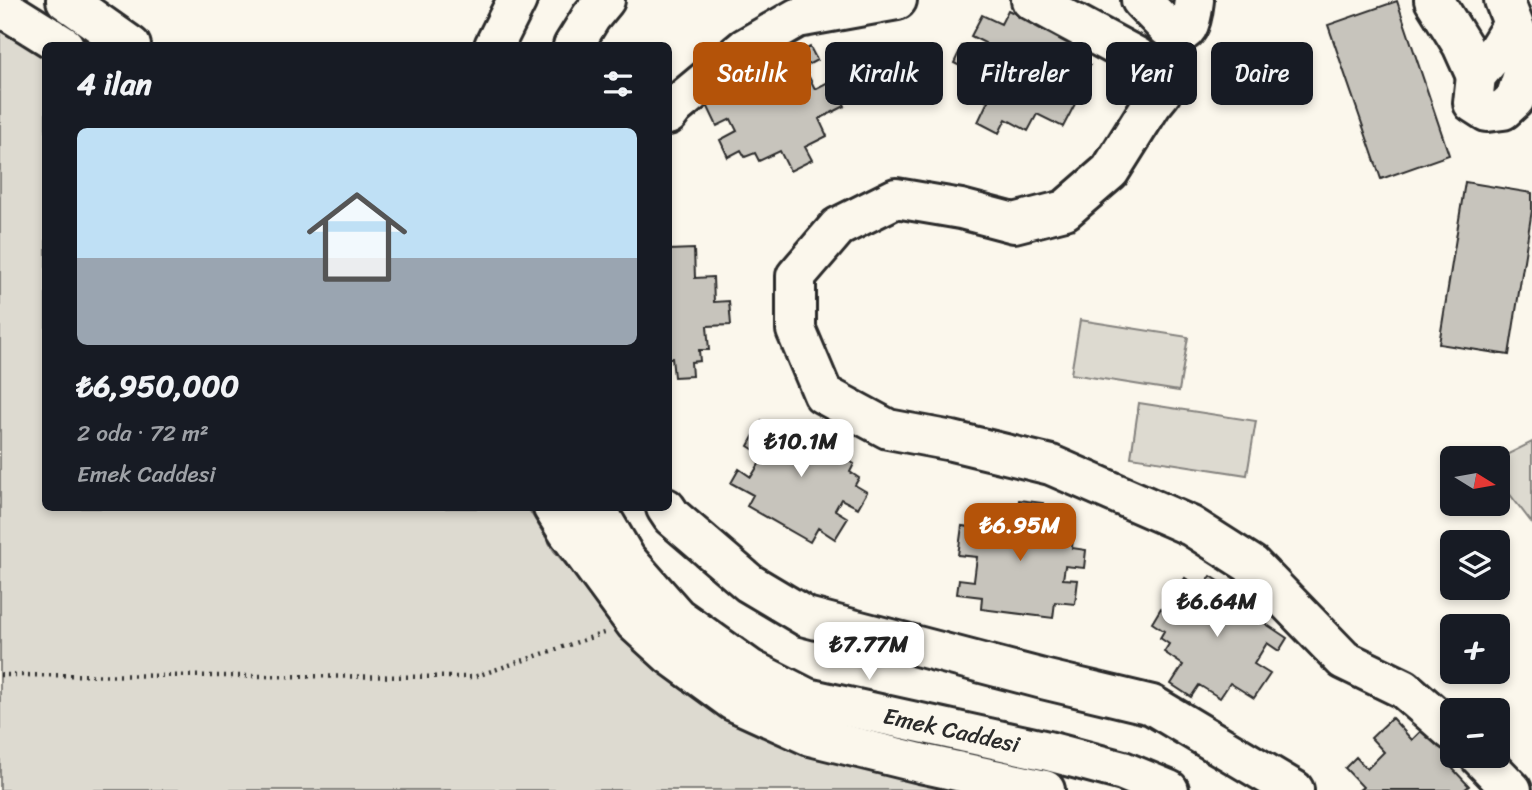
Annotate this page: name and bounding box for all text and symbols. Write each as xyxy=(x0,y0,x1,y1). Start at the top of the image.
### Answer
chip: Satılık xyxy=(693,42,811,105)
chip: Kiralık xyxy=(825,42,943,105)
chip: Filtreler xyxy=(957,42,1092,105)
chip: Yeni xyxy=(1106,42,1197,105)
chip: Daire xyxy=(1211,42,1313,105)
text: 4 ilan xyxy=(77,57,152,111)
icon: filters xyxy=(599,65,637,103)
icon: home xyxy=(294,174,420,300)
text: ₺6,950,000 xyxy=(77,359,239,413)
text: 2 oda · 72 m² xyxy=(77,413,209,454)
pin: ₺10.1M xyxy=(744,420,858,479)
text: ₺10.1M xyxy=(765,421,837,462)
north arrow xyxy=(1440,446,1510,516)
map controls xyxy=(1440,446,1510,768)
text: Emek Caddesi xyxy=(77,454,216,495)
pin: ₺6.95M xyxy=(963,504,1077,563)
text: ₺6.95M xyxy=(980,505,1060,546)
button: layers xyxy=(1440,530,1510,600)
pin: ₺6.64M xyxy=(1160,580,1274,639)
text: ₺6.64M xyxy=(1178,581,1256,622)
button: + xyxy=(1440,614,1510,684)
pin: ₺7.77M xyxy=(812,622,926,682)
text: ₺7.77M xyxy=(830,624,908,665)
street label: Emek Caddesi xyxy=(879,695,1024,765)
button: − xyxy=(1440,698,1510,768)

